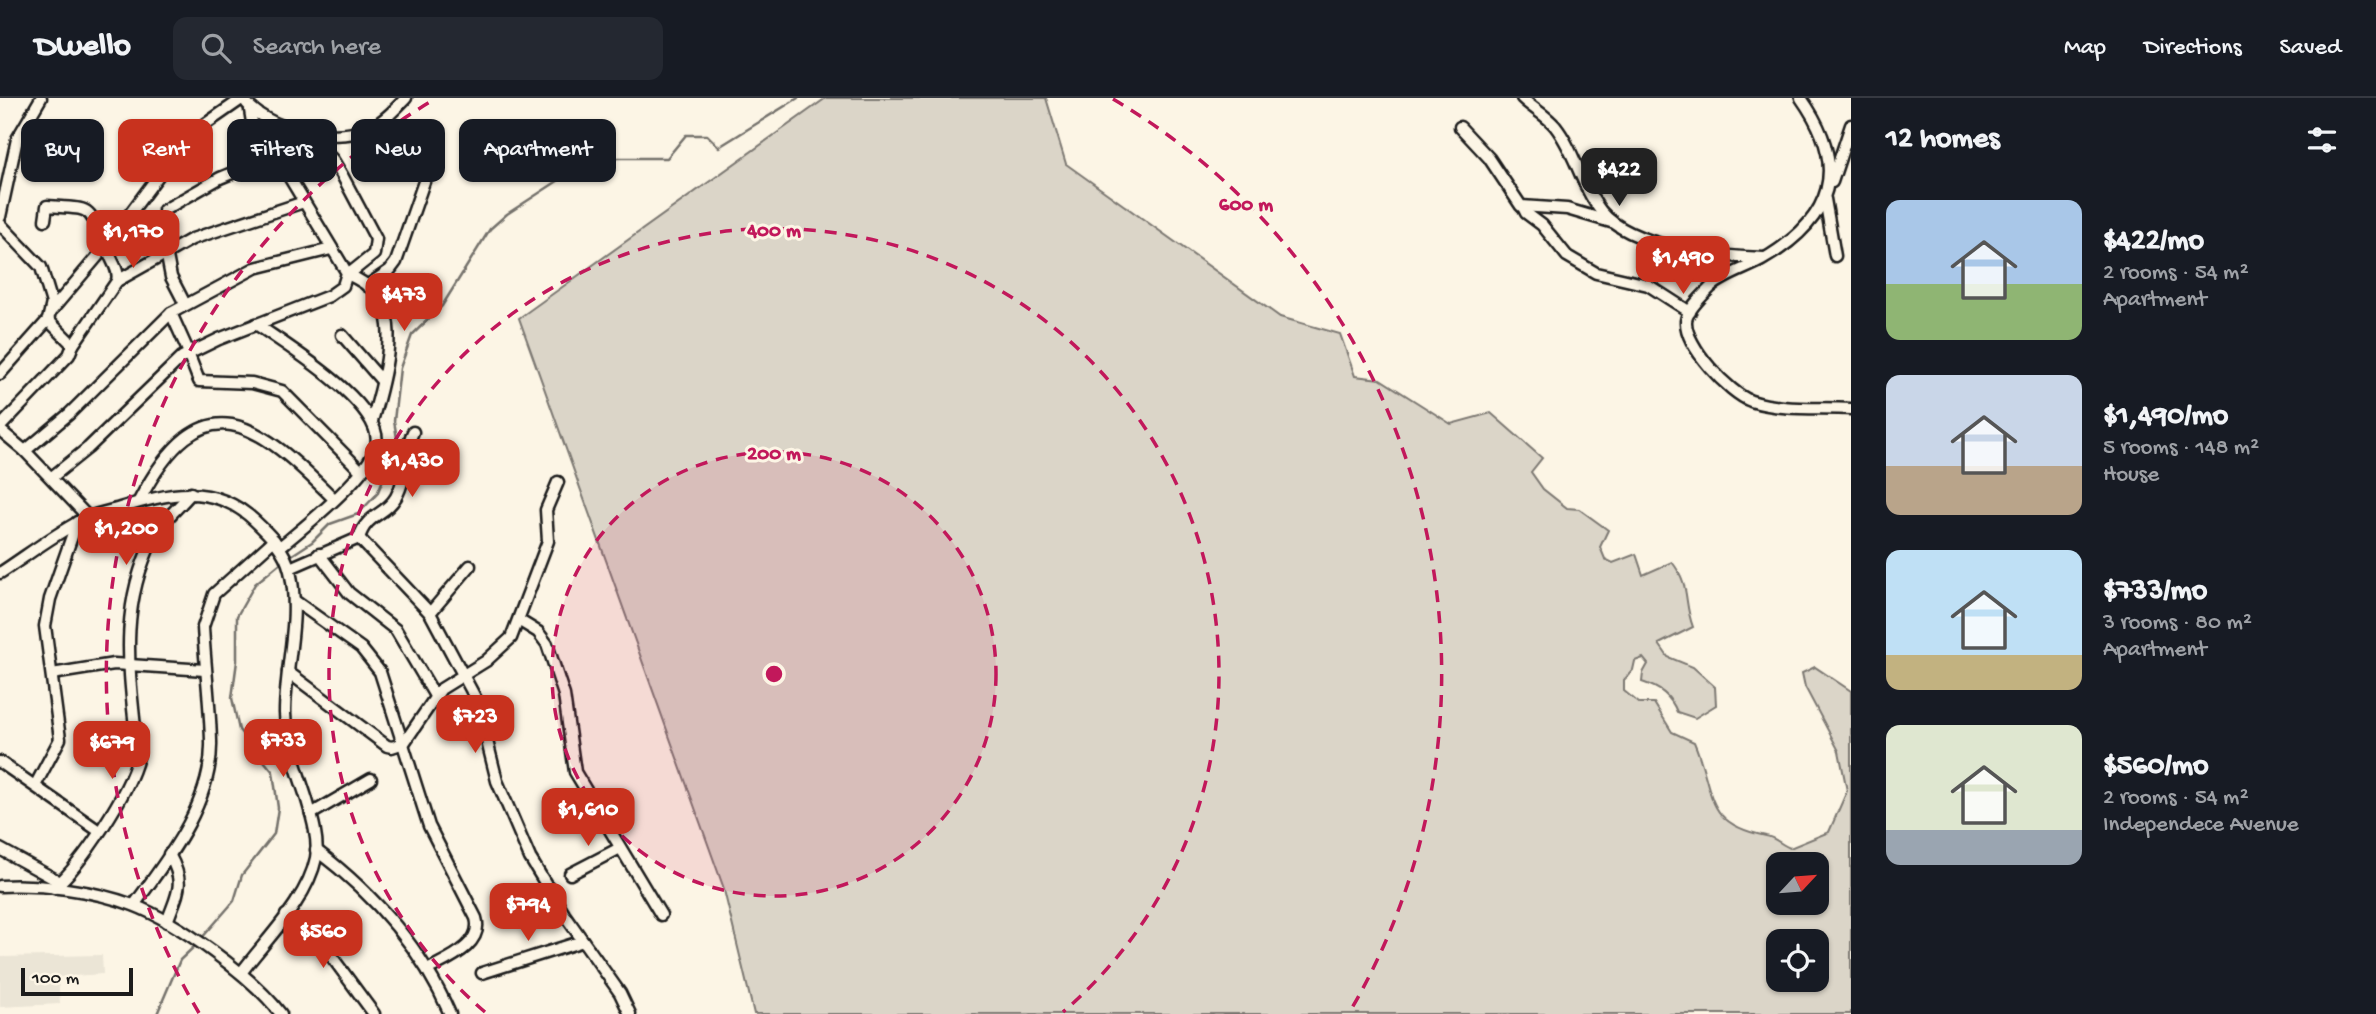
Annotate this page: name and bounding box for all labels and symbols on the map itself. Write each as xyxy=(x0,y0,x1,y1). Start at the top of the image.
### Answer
pin: $422 xyxy=(1578,148,1660,208)
text: 600 m xyxy=(1219,194,1273,219)
pin: $1,170 xyxy=(76,211,190,270)
text: 400 m xyxy=(746,220,801,245)
pin: $1,490 xyxy=(1626,236,1740,296)
pin: $473 xyxy=(363,274,445,333)
pin: $1,430 xyxy=(355,440,469,499)
text: 200 m xyxy=(747,443,801,468)
pin: $1,200 xyxy=(69,508,183,567)
centre of rings xyxy=(762,662,786,686)
pin: $723 xyxy=(434,696,516,755)
pin: $733 xyxy=(242,720,324,779)
pin: $679 xyxy=(71,722,153,781)
pin: $1,610 xyxy=(531,788,645,848)
north arrow xyxy=(1766,852,1829,915)
pin: $794 xyxy=(487,884,569,943)
pin: $560 xyxy=(282,910,364,970)
scale bar xyxy=(21,965,133,997)

